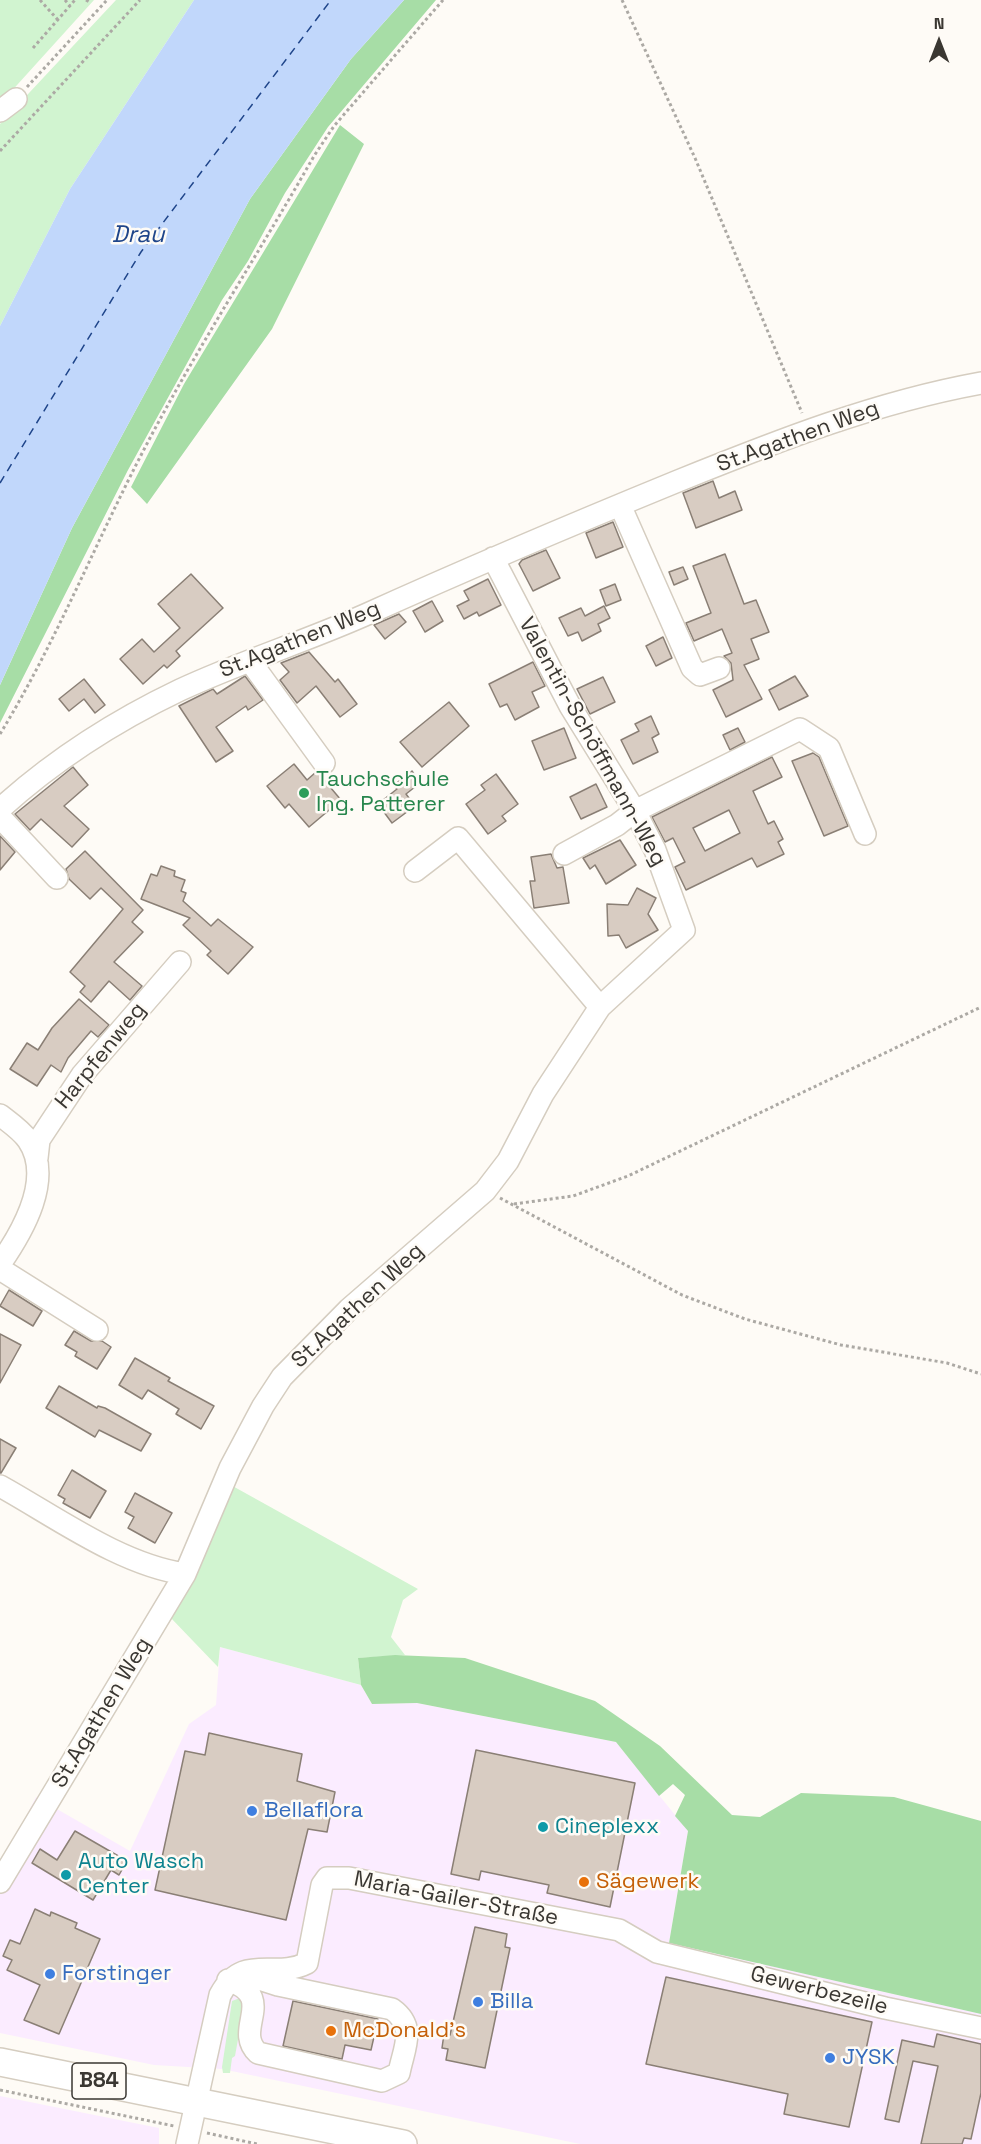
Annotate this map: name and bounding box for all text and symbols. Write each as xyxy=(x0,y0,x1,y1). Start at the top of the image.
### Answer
north arrow xyxy=(909,12,969,72)
text: N xyxy=(934,13,944,34)
water label: Drau xyxy=(112,221,164,249)
street label: St.Agathen Weg xyxy=(713,395,883,479)
street label: St.Agathen Weg xyxy=(216,596,384,684)
street label: Valentin-Schöffmann-Weg xyxy=(512,613,672,871)
place label: Tauchschule Ing. Patterer xyxy=(316,767,449,818)
marker: Tauchschule Ing. Patterer xyxy=(297,786,311,800)
street label: Harpfenweg xyxy=(50,997,152,1115)
street label: St.Agathen Weg xyxy=(286,1238,430,1374)
street label: St.Agathen Weg xyxy=(47,1633,157,1793)
place label: Bellaflora xyxy=(264,1798,363,1824)
marker: Bellaflora xyxy=(245,1804,259,1818)
place label: Cineplexx xyxy=(555,1814,659,1840)
marker: Cineplexx xyxy=(536,1820,550,1834)
place label: Auto Wasch Center xyxy=(78,1849,204,1900)
street label: Maria-Gailer-Straße xyxy=(352,1866,560,1932)
marker: Auto Wasch Center xyxy=(59,1868,73,1882)
place label: Sägewerk xyxy=(596,1869,699,1895)
marker: Sägewerk xyxy=(577,1875,591,1889)
place label: Forstinger xyxy=(62,1961,171,1987)
street label: Gewerbezeile xyxy=(748,1961,890,2021)
marker: Forstinger xyxy=(43,1967,57,1981)
place label: Billa xyxy=(490,1989,533,2015)
marker: Billa xyxy=(471,1995,485,2009)
place label: McDonald's xyxy=(343,2018,466,2044)
marker: McDonald's xyxy=(324,2024,338,2038)
place label: JYSK xyxy=(842,2045,895,2071)
marker: JYSK xyxy=(823,2051,837,2065)
road number: B84 xyxy=(72,2063,126,2099)

